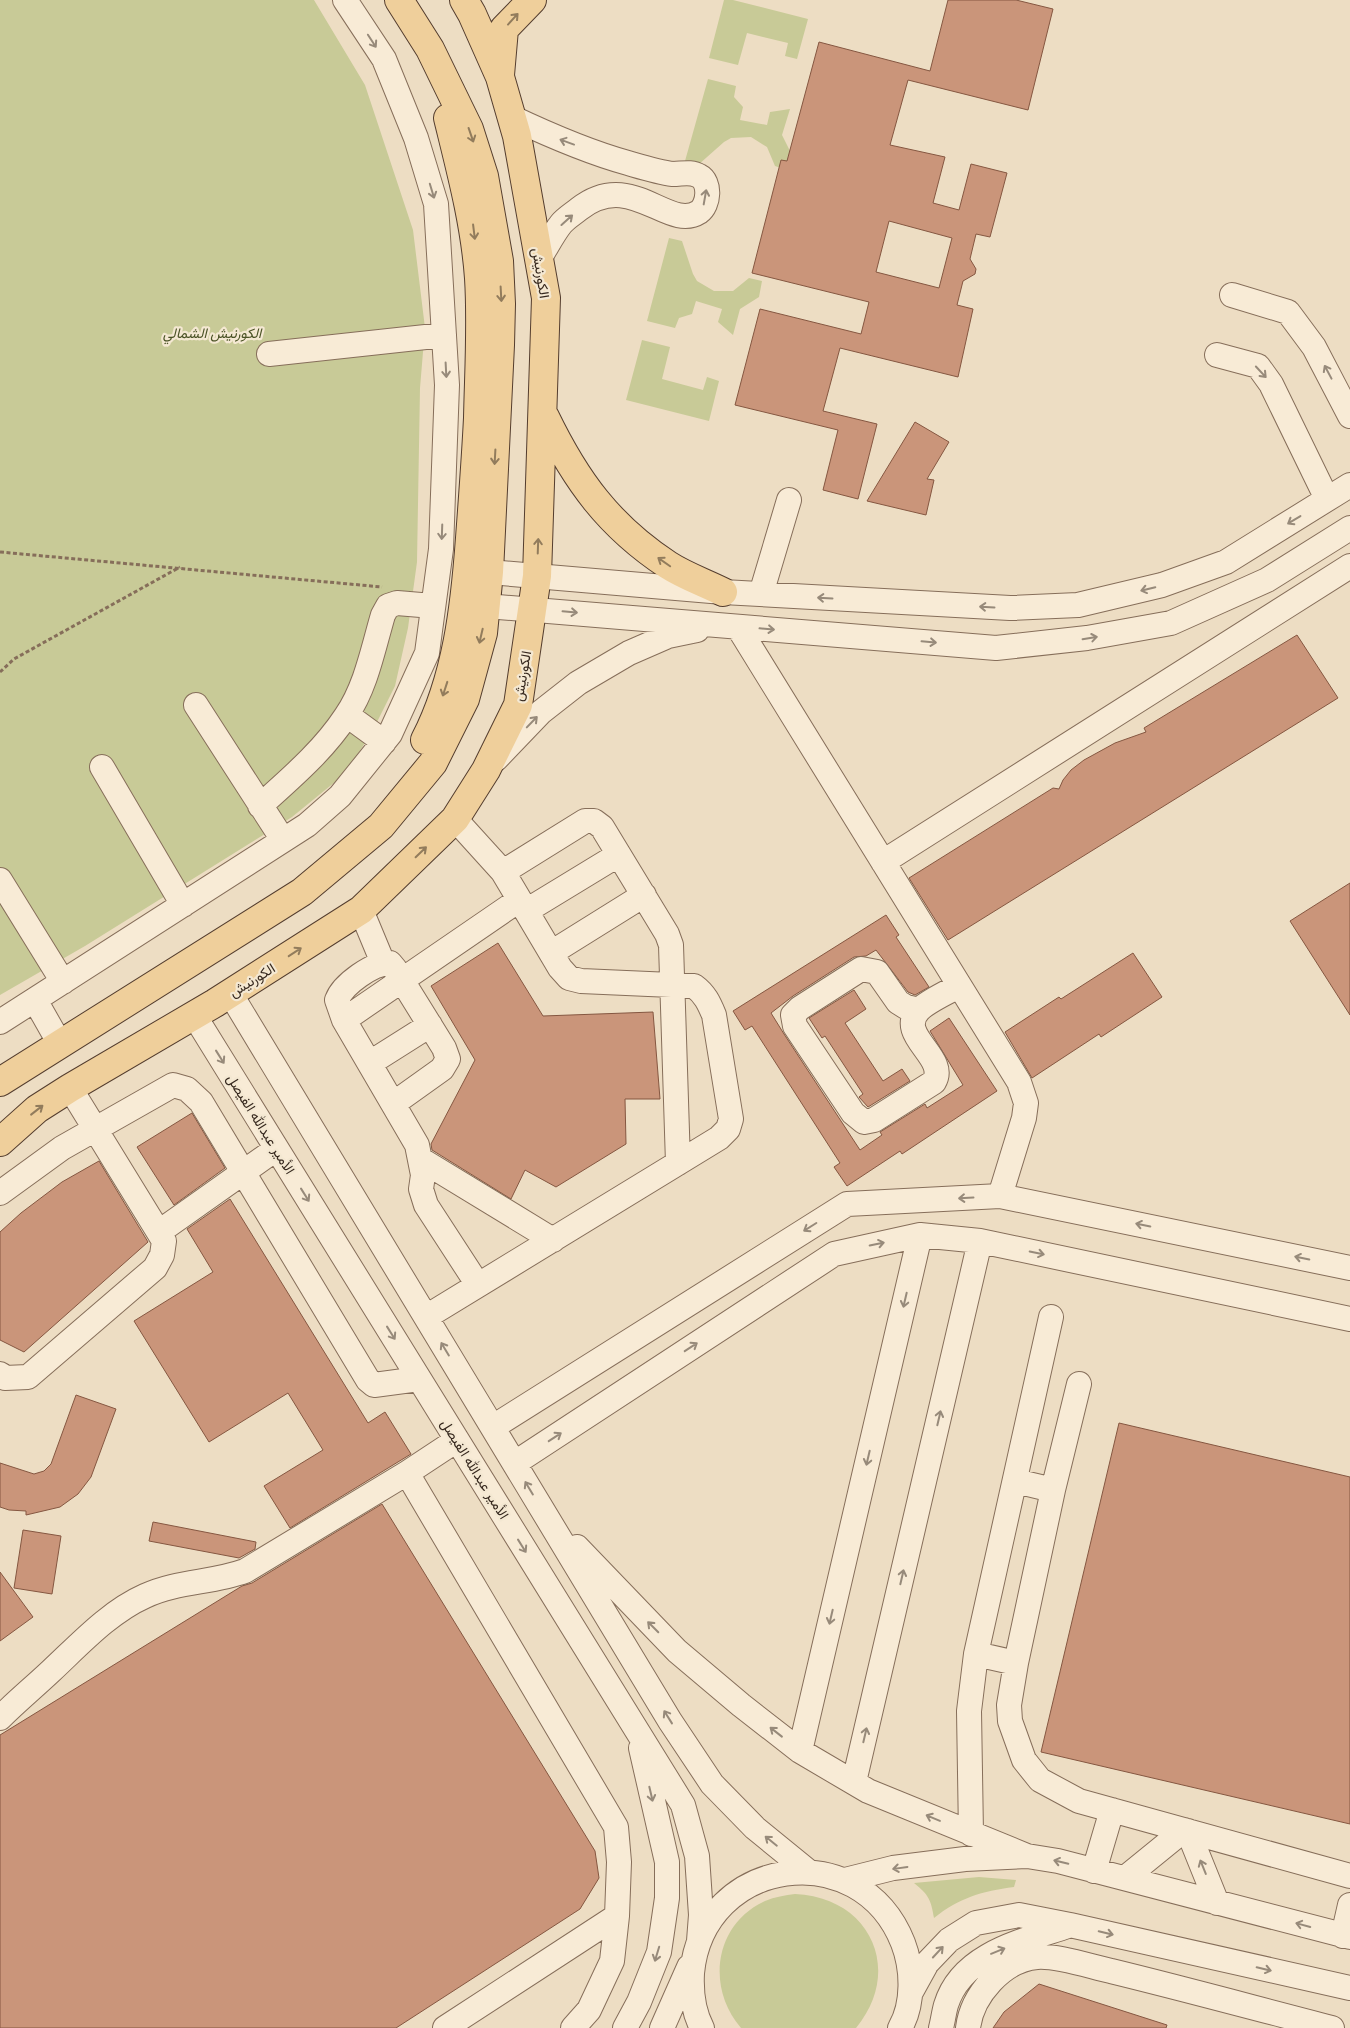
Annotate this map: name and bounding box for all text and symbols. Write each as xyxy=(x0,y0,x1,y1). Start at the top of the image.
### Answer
one-way arrow xyxy=(508,12,519,25)
one-way arrow xyxy=(367,33,377,47)
one-way arrow xyxy=(467,127,476,143)
one-way arrow xyxy=(560,137,575,146)
one-way arrow xyxy=(428,182,438,198)
one-way arrow xyxy=(701,190,711,206)
one-way arrow xyxy=(560,214,573,226)
one-way arrow xyxy=(469,224,479,240)
street label: الكورنيش xyxy=(528,246,555,300)
one-way arrow xyxy=(496,286,505,302)
park label: الكورنيش الشمالي xyxy=(163,323,263,345)
one-way arrow xyxy=(441,362,450,378)
one-way arrow xyxy=(1323,365,1333,380)
one-way arrow xyxy=(1255,366,1267,378)
one-way arrow xyxy=(490,448,500,465)
one-way arrow xyxy=(1288,516,1302,526)
one-way arrow xyxy=(437,524,446,540)
one-way arrow xyxy=(534,539,543,555)
one-way arrow xyxy=(657,557,671,567)
one-way arrow xyxy=(1140,585,1156,594)
one-way arrow xyxy=(817,593,833,602)
one-way arrow xyxy=(980,602,996,611)
one-way arrow xyxy=(562,608,578,617)
one-way arrow xyxy=(758,624,774,634)
one-way arrow xyxy=(476,628,486,644)
one-way arrow xyxy=(1082,632,1098,642)
one-way arrow xyxy=(920,638,936,647)
street label: الكورنيش xyxy=(508,649,535,703)
one-way arrow xyxy=(440,681,449,697)
one-way arrow xyxy=(526,716,538,728)
one-way arrow xyxy=(415,846,428,858)
one-way arrow xyxy=(287,947,301,957)
street label: الكورنيش xyxy=(225,958,278,1001)
one-way arrow xyxy=(215,1049,225,1063)
street label: الأمير عبدالله الفيصل xyxy=(223,1070,300,1177)
one-way arrow xyxy=(30,1105,43,1116)
one-way arrow xyxy=(301,1188,311,1202)
one-way arrow xyxy=(958,1193,974,1203)
one-way arrow xyxy=(1135,1220,1151,1230)
one-way arrow xyxy=(804,1223,818,1233)
one-way arrow xyxy=(869,1239,885,1249)
one-way arrow xyxy=(1029,1248,1045,1258)
one-way arrow xyxy=(1295,1253,1311,1262)
one-way arrow xyxy=(900,1292,909,1308)
one-way arrow xyxy=(386,1326,396,1340)
one-way arrow xyxy=(440,1342,450,1356)
one-way arrow xyxy=(684,1342,698,1353)
one-way arrow xyxy=(935,1411,944,1427)
street label: الأمير عبدالله الفيصل xyxy=(437,1415,514,1522)
one-way arrow xyxy=(548,1431,562,1441)
one-way arrow xyxy=(863,1450,872,1466)
one-way arrow xyxy=(524,1481,534,1495)
one-way arrow xyxy=(518,1538,528,1552)
one-way arrow xyxy=(898,1569,907,1585)
one-way arrow xyxy=(826,1608,835,1624)
one-way arrow xyxy=(647,1620,659,1633)
one-way arrow xyxy=(663,1710,673,1724)
one-way arrow xyxy=(769,1727,783,1737)
one-way arrow xyxy=(861,1727,870,1743)
one-way arrow xyxy=(647,1786,656,1802)
one-way arrow xyxy=(926,1813,942,1822)
one-way arrow xyxy=(765,1836,778,1847)
one-way arrow xyxy=(1053,1857,1069,1866)
one-way arrow xyxy=(1197,1860,1207,1875)
one-way arrow xyxy=(892,1863,908,1873)
one-way arrow xyxy=(1295,1920,1311,1929)
one-way arrow xyxy=(1097,1929,1113,1938)
one-way arrow xyxy=(652,1946,662,1962)
one-way arrow xyxy=(932,1946,944,1958)
one-way arrow xyxy=(990,1946,1005,1955)
one-way arrow xyxy=(1256,1965,1272,1974)

